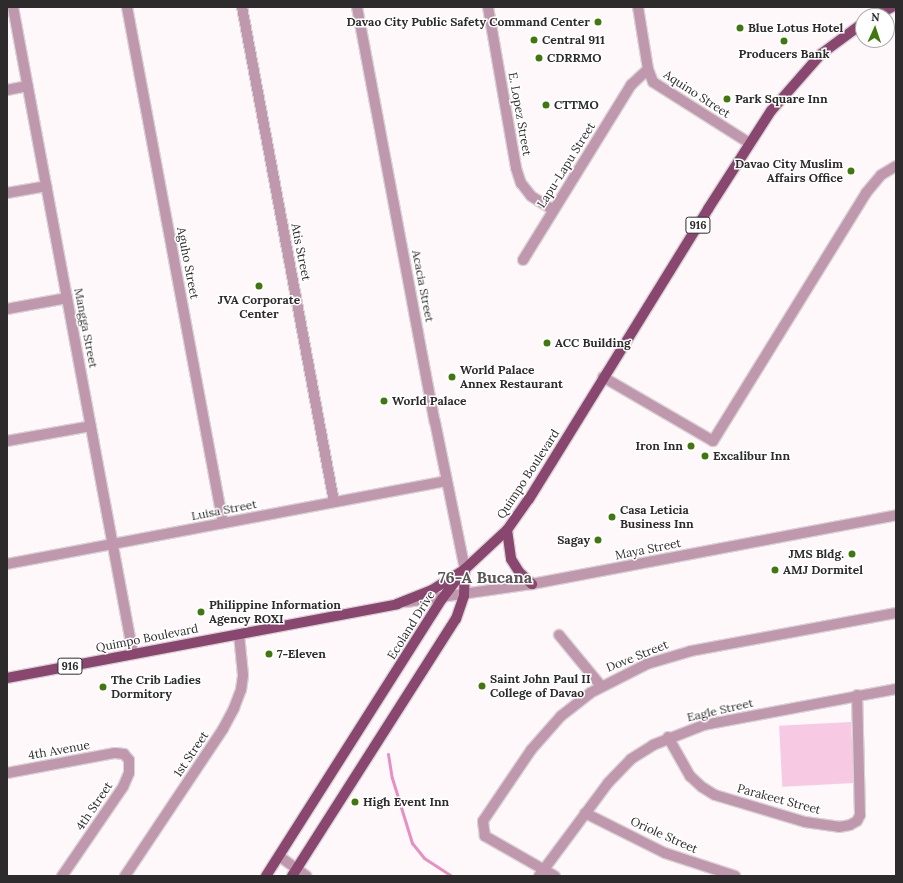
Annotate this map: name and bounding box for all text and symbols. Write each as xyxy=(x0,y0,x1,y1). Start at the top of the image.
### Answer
north arrow xyxy=(855,8,895,48)
text: N xyxy=(871,10,880,24)
place label: Davao City Public Safety Command Center xyxy=(347,15,590,29)
marker: Davao City Public Safety Command Center xyxy=(593,17,603,27)
place label: Blue Lotus Hotel xyxy=(748,21,843,35)
marker: Blue Lotus Hotel xyxy=(735,23,745,33)
place label: Central 911 xyxy=(542,33,605,47)
marker: Central 911 xyxy=(529,35,539,45)
marker: Producers Bank xyxy=(779,36,789,46)
place label: Producers Bank xyxy=(738,47,830,61)
place label: CDRRMO xyxy=(547,51,601,65)
marker: CDRRMO xyxy=(534,53,544,63)
street label: Aquino Street xyxy=(661,67,733,121)
street label: E. Lopez Street xyxy=(506,71,534,157)
place label: Park Square Inn xyxy=(735,92,828,106)
marker: Park Square Inn xyxy=(722,94,732,104)
place label: CTTMO xyxy=(554,98,599,112)
marker: CTTMO xyxy=(541,100,551,110)
street label: Lapu-Lapu Street xyxy=(534,120,598,210)
place label: Davao City Muslim Affairs Office xyxy=(735,157,843,185)
marker: Davao City Muslim Affairs Office xyxy=(846,166,856,176)
road number: 916 xyxy=(685,216,711,234)
street label: Atis Street xyxy=(288,222,314,282)
street label: Aguho Street xyxy=(174,226,202,300)
street label: Acacia Street xyxy=(409,249,437,323)
marker: JVA Corporate Center xyxy=(254,281,264,291)
street label: Mangga Street xyxy=(71,287,101,369)
place label: JVA Corporate Center xyxy=(218,293,300,321)
place label: ACC Building xyxy=(555,336,631,350)
marker: ACC Building xyxy=(542,338,552,348)
place label: World Palace Annex Restaurant xyxy=(460,363,563,391)
marker: World Palace Annex Restaurant xyxy=(447,372,457,382)
place label: World Palace xyxy=(392,394,466,408)
marker: World Palace xyxy=(379,396,389,406)
street label: Quimpo Boulevard xyxy=(494,426,562,522)
place label: Iron Inn xyxy=(635,439,683,453)
marker: Iron Inn xyxy=(686,441,696,451)
place label: Excalibur Inn xyxy=(713,449,790,463)
marker: Excalibur Inn xyxy=(700,451,710,461)
street label: Luisa Street xyxy=(190,497,258,523)
place label: Casa Leticia Business Inn xyxy=(620,503,694,531)
marker: Casa Leticia Business Inn xyxy=(607,512,617,522)
place label: Sagay xyxy=(557,533,590,547)
marker: Sagay xyxy=(593,535,603,545)
street label: Maya Street xyxy=(614,536,682,562)
place label: JMS Bldg. xyxy=(788,547,844,561)
marker: JMS Bldg. xyxy=(847,549,857,559)
place label: AMJ Dormitel xyxy=(783,563,863,577)
marker: AMJ Dormitel xyxy=(770,565,780,575)
district label: 76-A Bucana xyxy=(438,567,532,587)
street label: Ecoland Drive xyxy=(384,588,438,662)
place label: Philippine Information Agency ROXI xyxy=(209,598,341,626)
marker: Philippine Information Agency ROXI xyxy=(196,607,206,617)
street label: Quimpo Boulevard xyxy=(95,621,199,655)
street label: Dove Street xyxy=(604,637,670,675)
place label: 7-Eleven xyxy=(277,647,326,661)
marker: 7-Eleven xyxy=(264,649,274,659)
road number: 916 xyxy=(57,657,83,675)
place label: Saint John Paul II College of Davao xyxy=(490,672,591,700)
place label: The Crib Ladies Dormitory xyxy=(111,673,201,701)
marker: Saint John Paul II College of Davao xyxy=(477,681,487,691)
marker: The Crib Ladies Dormitory xyxy=(98,682,108,692)
street label: Eagle Street xyxy=(685,695,755,725)
street label: 1st Street xyxy=(171,729,211,779)
street label: 4th Avenue xyxy=(27,738,91,762)
street label: 4th Street xyxy=(73,779,115,833)
street label: Parakeet Street xyxy=(736,781,822,817)
place label: High Event Inn xyxy=(363,795,449,809)
marker: High Event Inn xyxy=(350,797,360,807)
street label: Oriole Street xyxy=(628,814,700,856)

